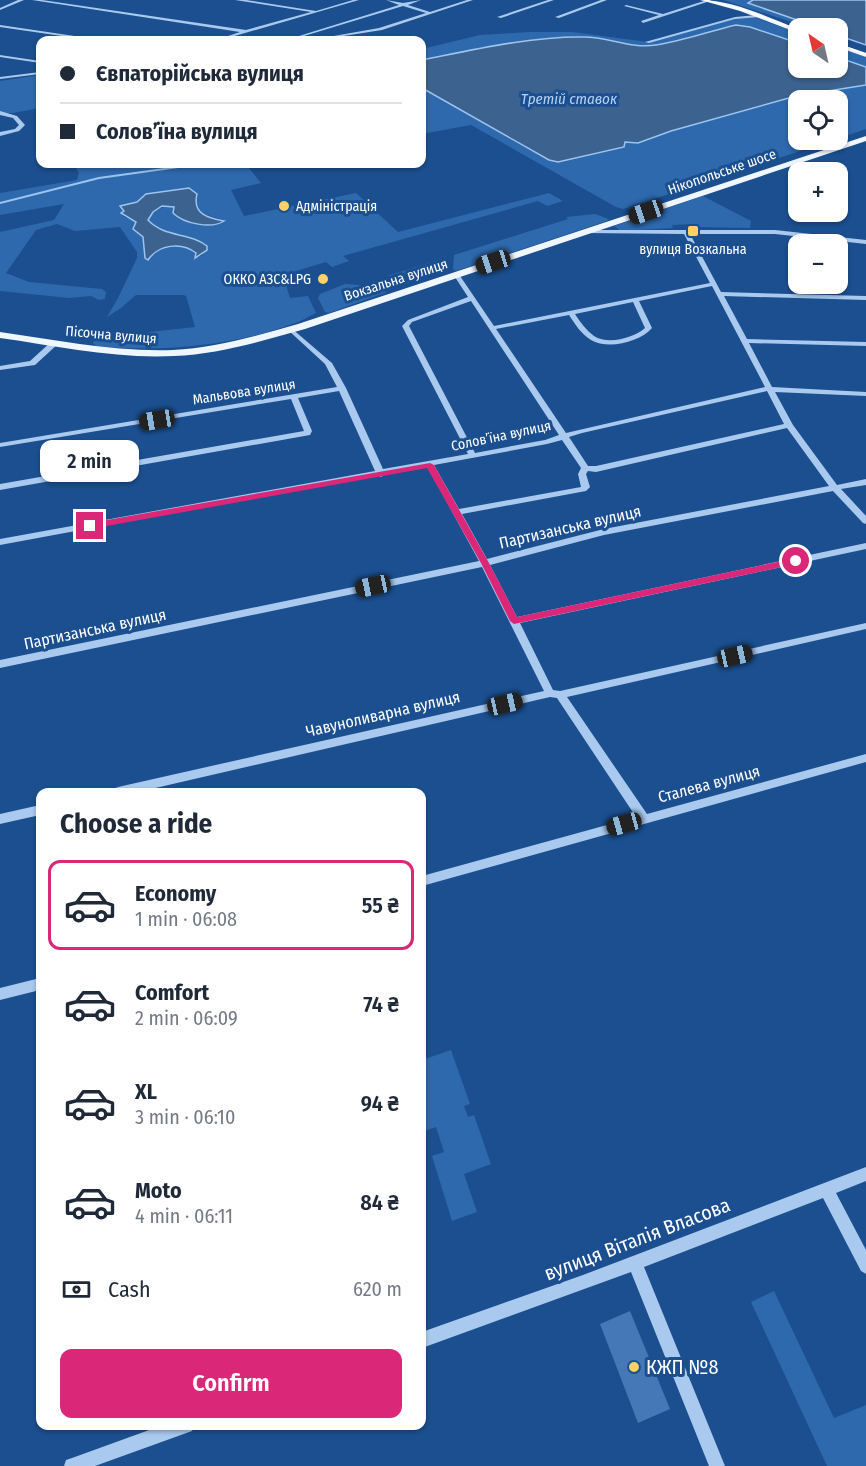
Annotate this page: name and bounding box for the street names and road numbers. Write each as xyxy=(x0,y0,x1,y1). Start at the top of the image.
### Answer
street label: Нікопольське шосе xyxy=(666,145,778,198)
street label: Вокзальна вулиця xyxy=(342,255,450,305)
street label: Пісочна вулиця xyxy=(65,323,157,347)
street label: Мальвова вулиця xyxy=(191,375,297,409)
street label: Соловʼїна вулиця xyxy=(449,417,553,455)
street label: Партизанська вулиця xyxy=(497,501,643,553)
street label: Партизанська вулиця xyxy=(22,605,168,653)
street label: Чавуноливарна вулиця xyxy=(304,687,462,741)
street label: Сталева вулиця xyxy=(656,761,762,807)
street label: вулиця Віталія Власова xyxy=(541,1192,733,1286)

